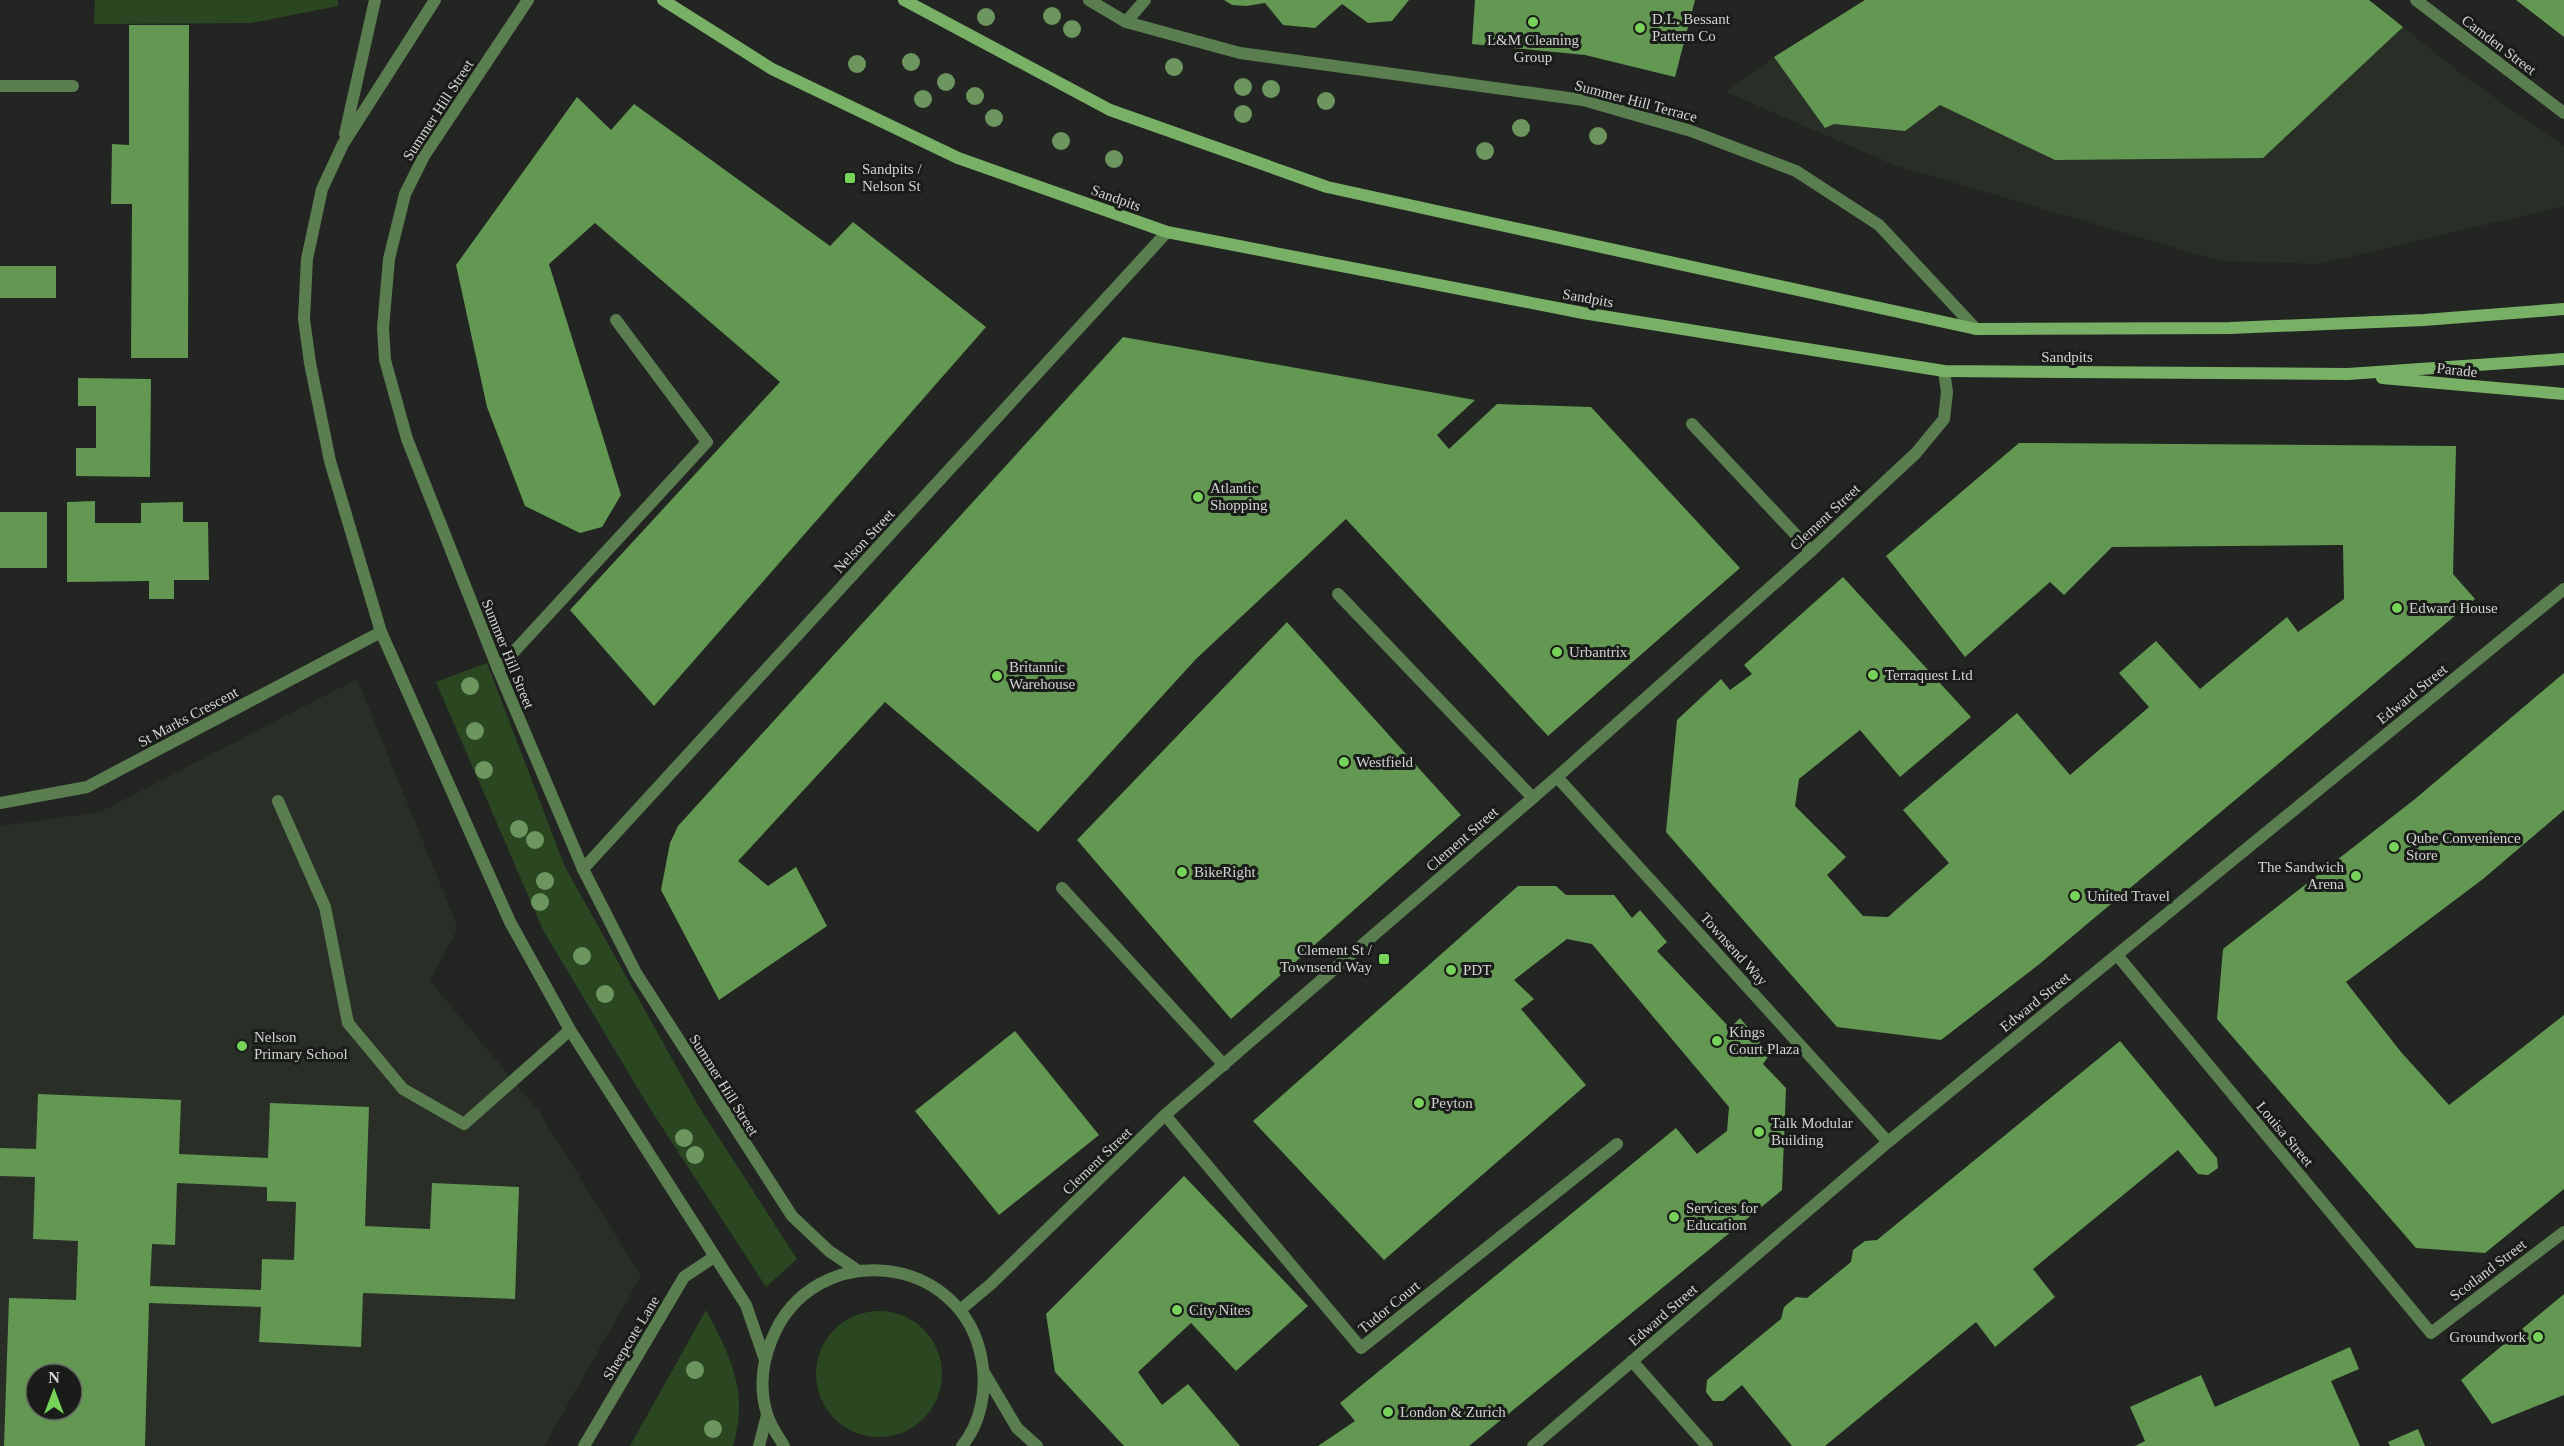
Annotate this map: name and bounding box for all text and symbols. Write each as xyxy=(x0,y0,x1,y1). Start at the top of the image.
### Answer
place label: D.L. Bessant Pattern Co xyxy=(1652,11,1731,44)
street label: Camden Street xyxy=(2459,12,2540,79)
marker: L&M Cleaning Group xyxy=(1526,15,1540,29)
marker: D.L. Bessant Pattern Co xyxy=(1633,21,1647,35)
place label: L&M Cleaning Group xyxy=(1487,32,1580,65)
street label: Summer Hill Street xyxy=(400,56,477,163)
street label: Summer Hill Terrace xyxy=(1573,77,1699,125)
place label: Sandpits / Nelson St xyxy=(862,161,922,194)
marker: Sandpits / Nelson St xyxy=(843,171,857,185)
street label: Sandpits xyxy=(1089,182,1143,214)
street label: Sandpits xyxy=(1561,286,1615,310)
street label: Sandpits xyxy=(2041,349,2093,365)
street label: Parade xyxy=(2436,360,2478,380)
place label: Atlantic Shopping xyxy=(1210,480,1268,513)
street label: Clement Street xyxy=(1787,480,1864,553)
marker: Atlantic Shopping xyxy=(1191,490,1205,504)
street label: Nelson Street xyxy=(830,505,898,576)
street label: Summer Hill Street xyxy=(479,597,538,712)
place label: Edward House xyxy=(2409,600,2498,616)
marker: Edward House xyxy=(2390,601,2404,615)
place label: Urbantrix xyxy=(1569,644,1628,660)
marker: Urbantrix xyxy=(1550,645,1564,659)
place label: Britannic Warehouse xyxy=(1009,659,1076,692)
street label: Edward Street xyxy=(2374,660,2451,727)
place label: Terraquest Ltd xyxy=(1885,667,1973,683)
marker: Terraquest Ltd xyxy=(1866,668,1880,682)
marker: Britannic Warehouse xyxy=(990,669,1004,683)
street label: St Marks Crescent xyxy=(135,684,241,750)
place label: Westfield xyxy=(1356,754,1414,770)
marker: Westfield xyxy=(1337,755,1351,769)
street label: Clement Street xyxy=(1423,803,1502,874)
place label: Qube Convenience Store xyxy=(2406,830,2521,863)
marker: Qube Convenience Store xyxy=(2387,840,2401,854)
place label: The Sandwich Arena xyxy=(2258,859,2344,892)
place label: BikeRight xyxy=(1194,864,1257,880)
marker: BikeRight xyxy=(1175,865,1189,879)
marker: The Sandwich Arena xyxy=(2349,869,2363,883)
place label: United Travel xyxy=(2087,888,2170,904)
marker: United Travel xyxy=(2068,889,2082,903)
street label: Townsend Way xyxy=(1697,909,1771,989)
place label: Clement St / Townsend Way xyxy=(1280,942,1373,975)
marker: Clement St / Townsend Way xyxy=(1377,952,1391,966)
place label: PDT xyxy=(1463,962,1491,978)
marker: PDT xyxy=(1444,963,1458,977)
street label: Edward Street xyxy=(1997,968,2074,1035)
place label: Kings Court Plaza xyxy=(1729,1024,1800,1057)
place label: Nelson Primary School xyxy=(254,1029,348,1062)
street label: Summer Hill Street xyxy=(686,1031,762,1139)
marker: Kings Court Plaza xyxy=(1710,1034,1724,1048)
marker: Nelson Primary School xyxy=(235,1039,249,1053)
place label: Peyton xyxy=(1431,1095,1473,1111)
marker: Peyton xyxy=(1412,1096,1426,1110)
street label: Louisa Street xyxy=(2253,1098,2317,1170)
place label: Talk Modular Building xyxy=(1771,1115,1853,1148)
street label: Clement Street xyxy=(1059,1124,1135,1198)
marker: Talk Modular Building xyxy=(1752,1125,1766,1139)
place label: Services for Education xyxy=(1686,1200,1758,1233)
marker: Services for Education xyxy=(1667,1210,1681,1224)
street label: Scotland Street xyxy=(2447,1236,2530,1304)
street label: Tudor Court xyxy=(1355,1277,1423,1337)
street label: Edward Street xyxy=(1626,1280,1701,1349)
street label: Sheepcote Lane xyxy=(600,1293,663,1383)
place label: City Nites xyxy=(1189,1302,1250,1318)
marker: City Nites xyxy=(1170,1303,1184,1317)
place label: Groundwork xyxy=(2449,1329,2526,1345)
marker: Groundwork xyxy=(2531,1330,2545,1344)
north arrow xyxy=(24,1362,84,1422)
text: N xyxy=(48,1369,60,1386)
place label: London & Zurich xyxy=(1400,1404,1506,1420)
marker: London & Zurich xyxy=(1381,1405,1395,1419)

